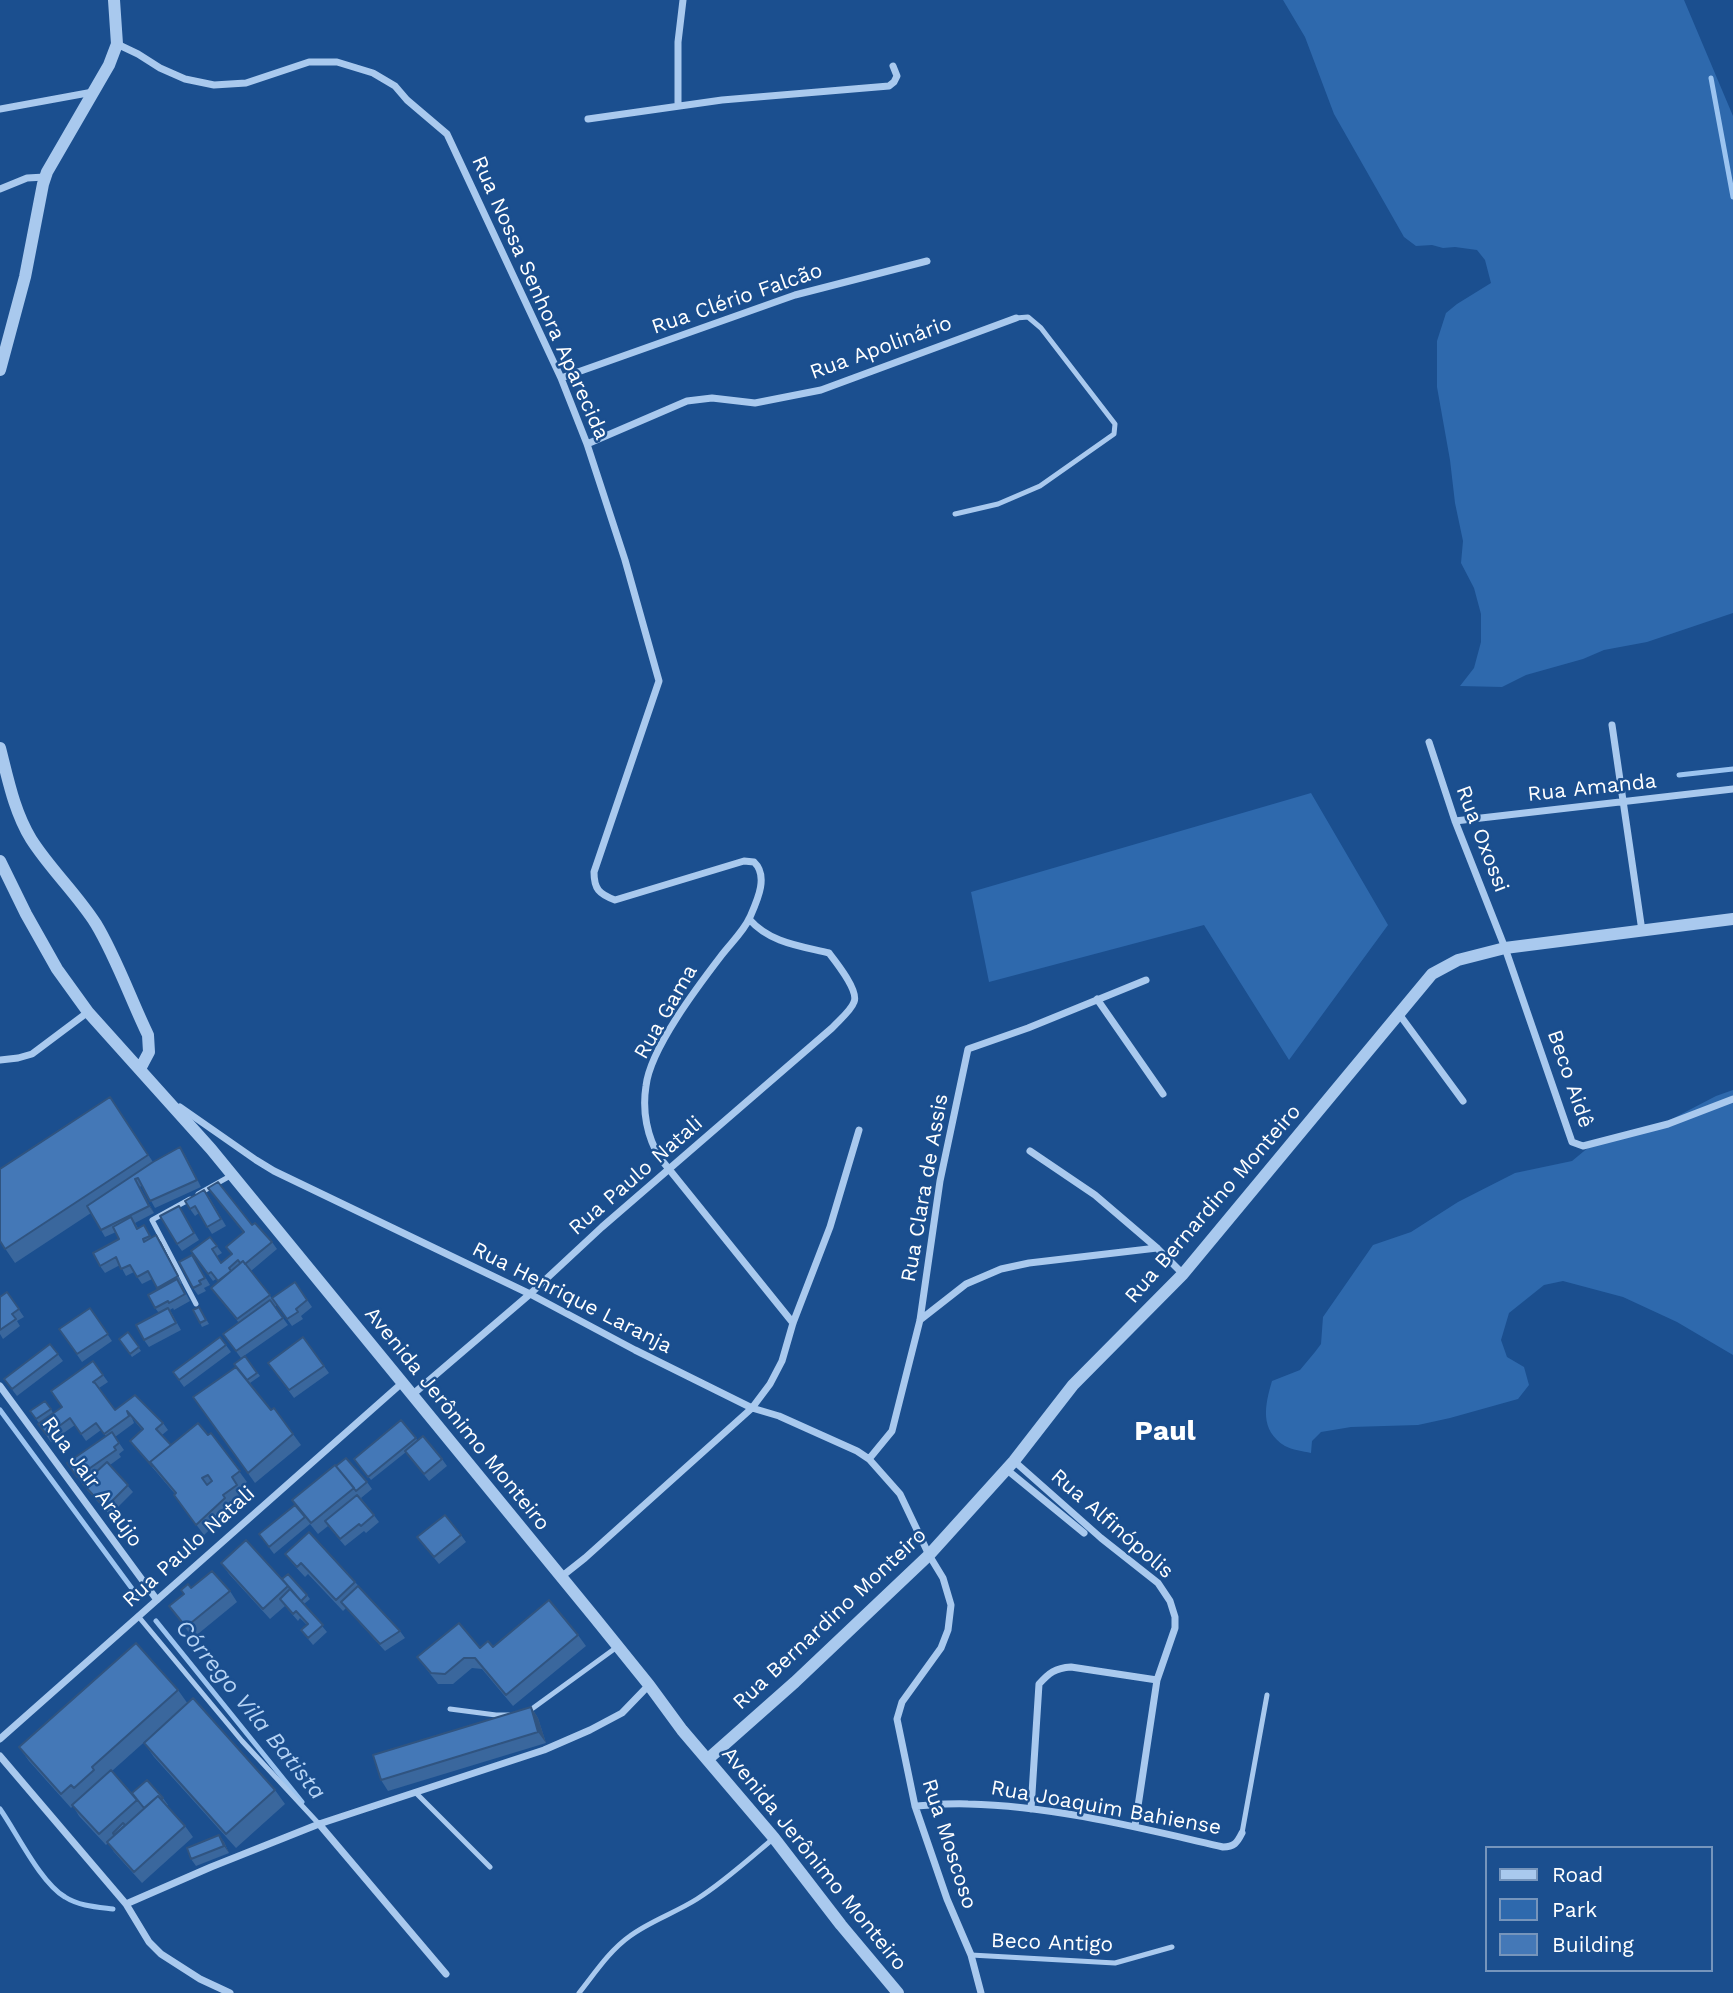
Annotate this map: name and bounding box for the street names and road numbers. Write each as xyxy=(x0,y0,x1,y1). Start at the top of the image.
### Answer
street label: Rua Nossa Senhora Aparecida xyxy=(466,152,614,444)
street label: Rua Clério Falcão xyxy=(648,258,826,340)
street label: Rua Apolinário xyxy=(807,311,955,385)
street label: Rua Amanda xyxy=(1526,769,1658,807)
street label: Rua Oxossi xyxy=(1450,782,1514,896)
street label: Rua Gama xyxy=(629,960,703,1064)
street label: Beco Aidê xyxy=(1541,1027,1599,1131)
street label: Rua Clara de Assis xyxy=(896,1092,954,1284)
street label: Rua Bernardino Monteiro xyxy=(1120,1099,1306,1309)
street label: Rua Paulo Natali xyxy=(564,1111,708,1241)
street label: Rua Henrique Laranja xyxy=(468,1237,676,1359)
street label: Avenida Jerônimo Monteiro xyxy=(359,1302,555,1536)
street label: Rua Jair Araújo xyxy=(36,1412,148,1552)
street label: Rua Alfinópolis xyxy=(1046,1464,1178,1584)
street label: Rua Paulo Natali xyxy=(118,1481,260,1613)
street label: Rua Bernardino Monteiro xyxy=(728,1523,932,1715)
street label: Avenida Jerônimo Monteiro xyxy=(716,1742,912,1976)
street label: Rua Joaquim Bahiense xyxy=(989,1775,1223,1841)
street label: Rua Moscoso xyxy=(916,1776,982,1912)
street label: Beco Antigo xyxy=(990,1928,1114,1958)

